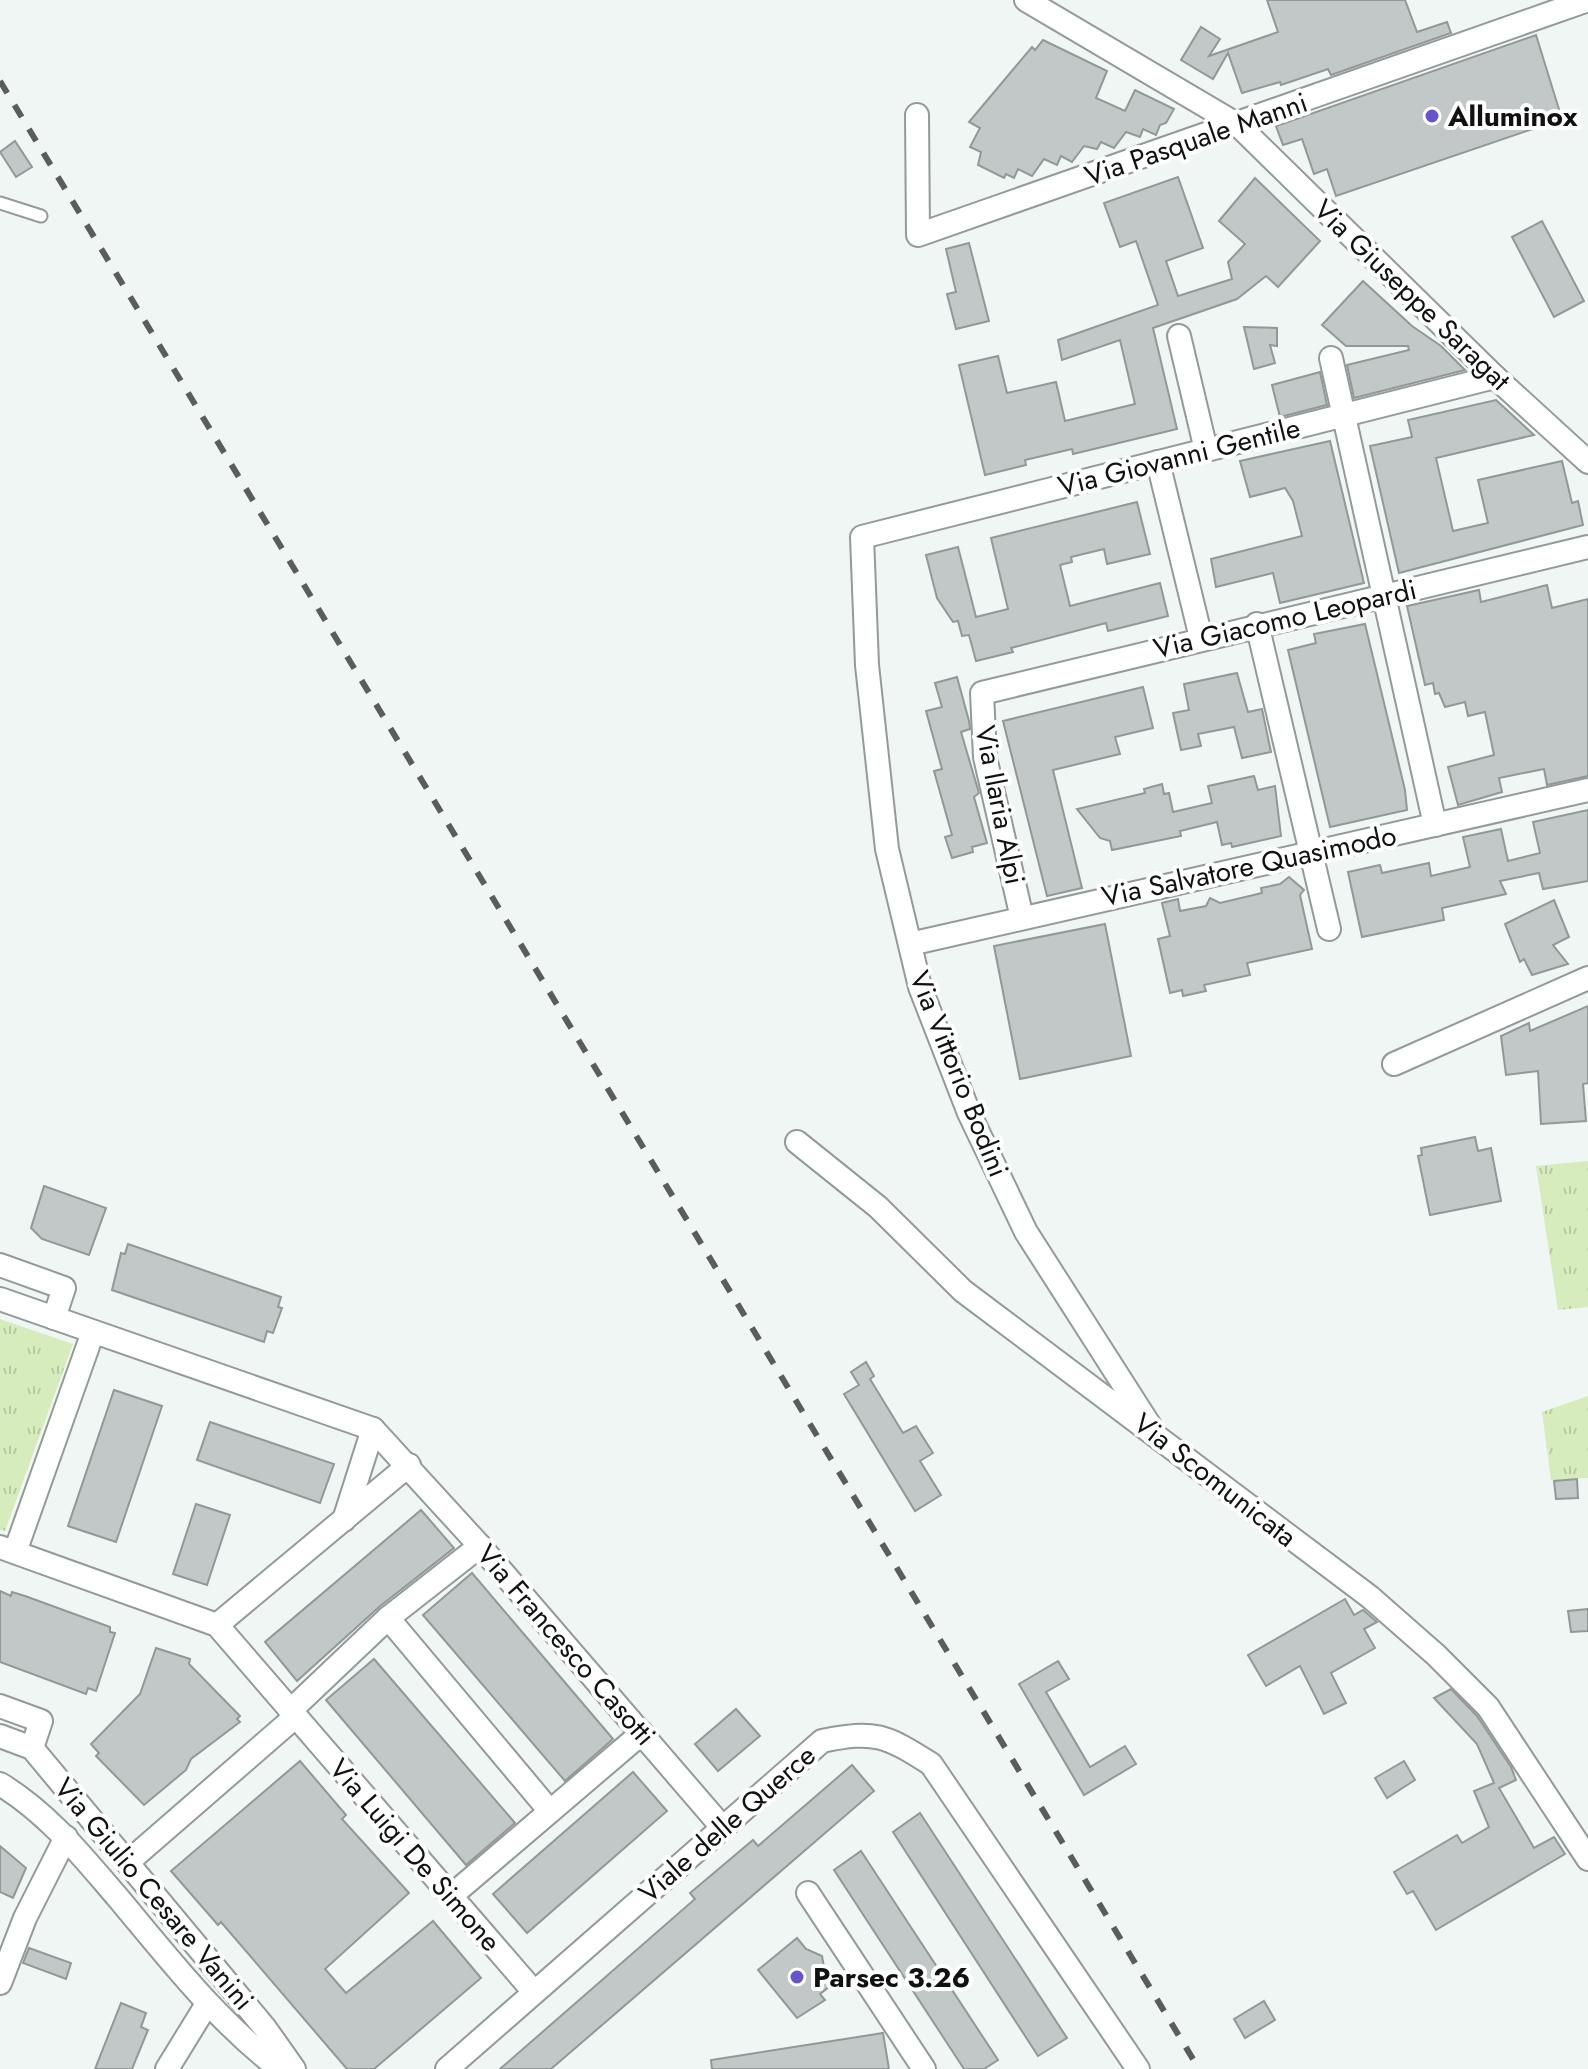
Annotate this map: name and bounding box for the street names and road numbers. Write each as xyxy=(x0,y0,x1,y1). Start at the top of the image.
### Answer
street label: Via Pasquale Manni xyxy=(1079,82,1313,196)
street label: Via Giuseppe Saragat xyxy=(1304,190,1520,400)
street label: Via Giovanni Gentile xyxy=(1054,407,1304,507)
street label: Via Giacomo Leopardi xyxy=(1149,569,1421,669)
street label: Via Ilaria Alpi xyxy=(964,722,1036,888)
street label: Via Salvatore Quasimodo xyxy=(1098,815,1400,917)
street label: Via Vittorio Bodini xyxy=(899,965,1019,1183)
street label: Via Scomunicata xyxy=(1125,1403,1305,1557)
street label: Via Francesco Casotti xyxy=(467,1535,665,1755)
street label: Viale delle Querce xyxy=(629,1735,825,1913)
street label: Via Luigi De Simone xyxy=(319,1749,511,1961)
street label: Via Giulio Cesare Vanini xyxy=(44,1769,264,2019)

